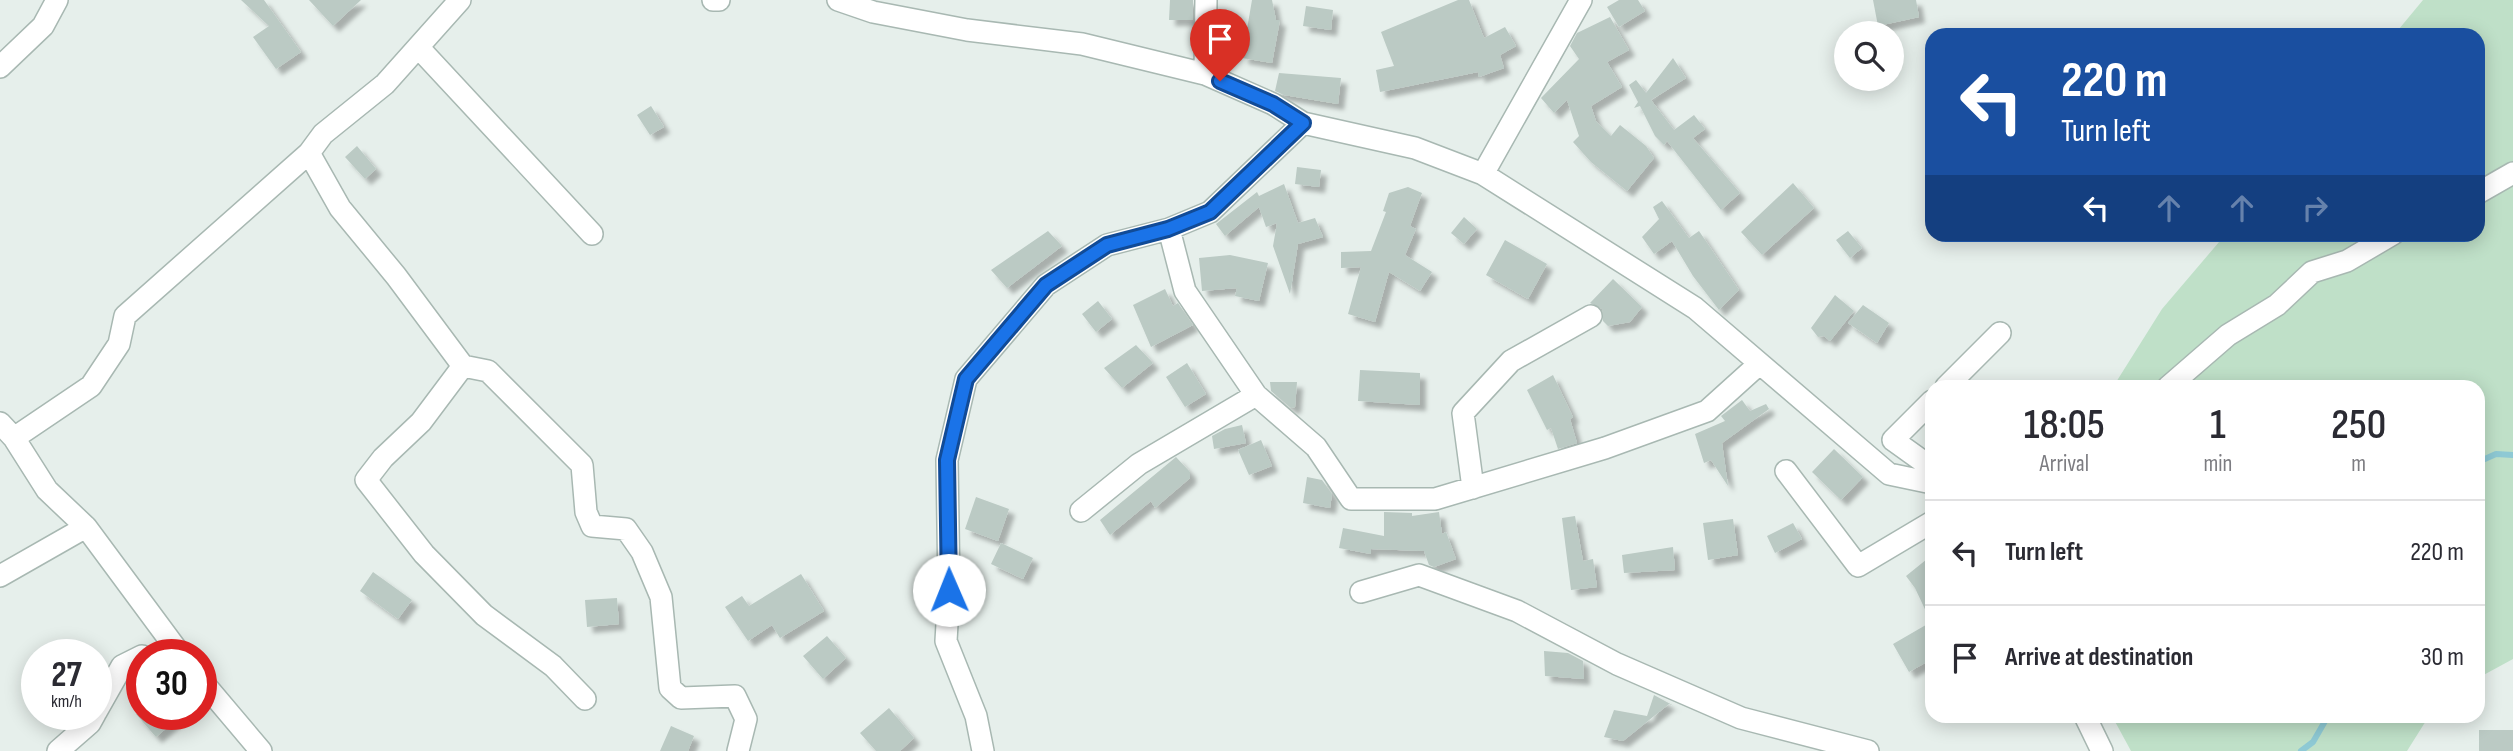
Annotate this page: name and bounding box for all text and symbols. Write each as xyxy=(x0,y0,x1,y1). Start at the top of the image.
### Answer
pin xyxy=(1190,9,1250,81)
icon: arrive xyxy=(1201,20,1239,58)
map controls xyxy=(1834,21,1904,91)
button: search xyxy=(1834,21,1904,91)
text: 220 m xyxy=(2061,52,2167,111)
icon: left xyxy=(1946,56,2037,147)
text: Turn left xyxy=(2061,112,2151,151)
icon: left xyxy=(2077,189,2115,227)
icon: ahead xyxy=(2150,189,2188,227)
icon: ahead xyxy=(2223,189,2261,227)
icon: right xyxy=(2296,189,2334,227)
text: 18:05 xyxy=(2024,400,2105,451)
text: 1 xyxy=(2210,400,2226,451)
text: 250 xyxy=(2331,400,2386,451)
text: Arrival xyxy=(2040,450,2089,478)
text: min xyxy=(2203,450,2232,478)
text: m xyxy=(2351,450,2366,478)
icon: left xyxy=(1946,534,1984,572)
text: Turn left xyxy=(2005,537,2083,568)
text: 220 m xyxy=(2410,537,2464,568)
position arrow xyxy=(912,553,986,627)
speed limit sign: 30 xyxy=(126,639,217,730)
icon: arrive xyxy=(1946,639,1984,677)
text: Arrive at destination xyxy=(2005,642,2193,673)
text: 30 m xyxy=(2421,642,2464,673)
text: 27 xyxy=(51,654,82,697)
text: km/h xyxy=(51,691,82,712)

